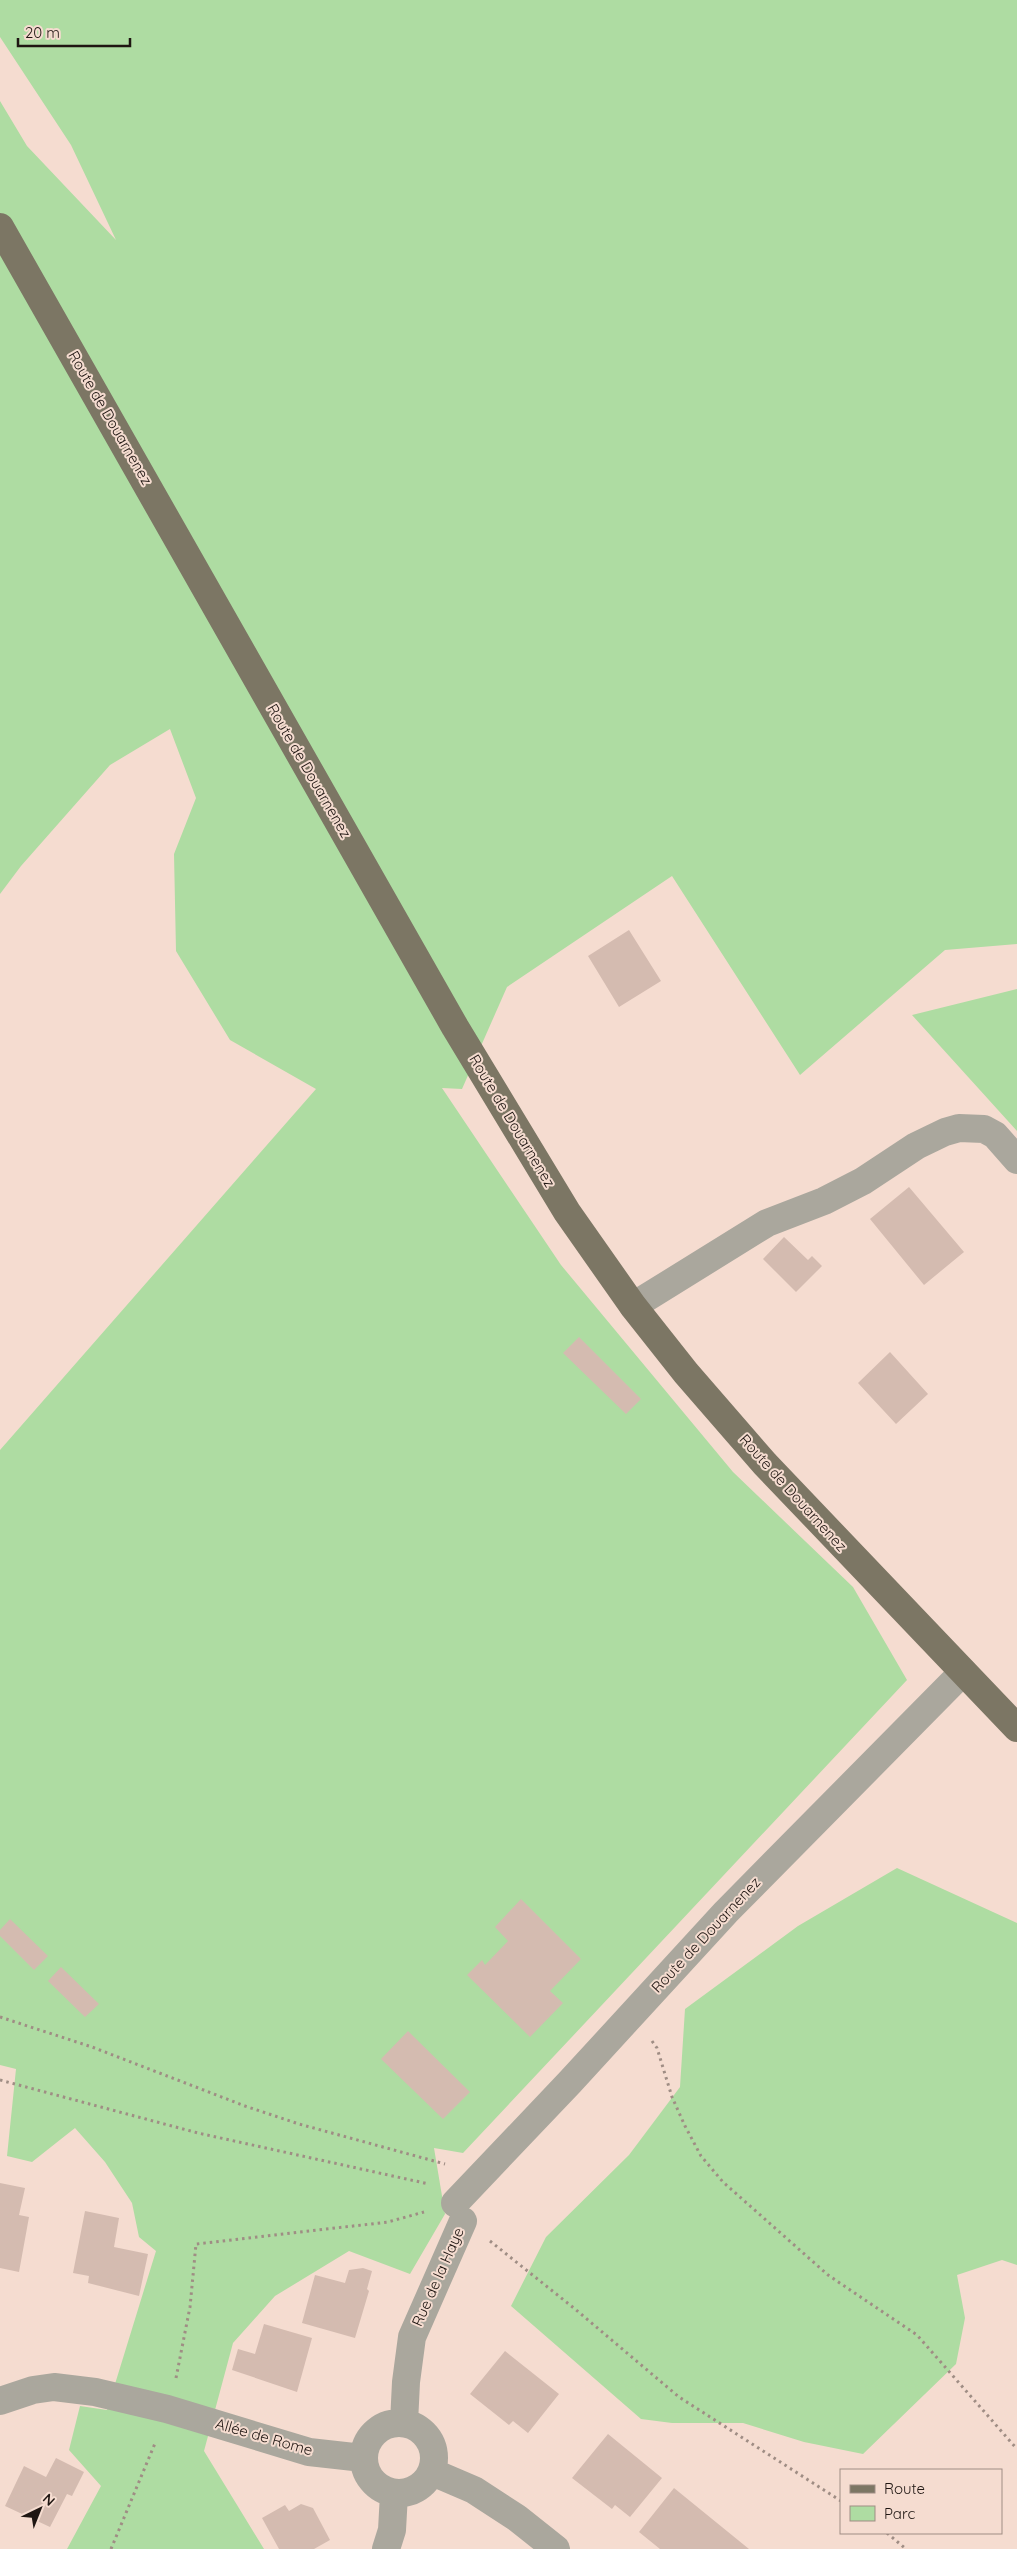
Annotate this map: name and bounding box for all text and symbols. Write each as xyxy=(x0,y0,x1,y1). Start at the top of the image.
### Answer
scale bar xyxy=(18,15,130,47)
text: 20 m xyxy=(25,23,60,42)
street label: Route de Douarnenez xyxy=(64,347,157,488)
street label: Route de Douarnenez xyxy=(263,700,356,841)
street label: Route de Douarnenez xyxy=(465,1051,560,1191)
street label: Route de Douarnenez xyxy=(736,1430,851,1555)
street label: Route de Douarnenez xyxy=(647,1873,764,1997)
street label: Rue de la Haye xyxy=(407,2224,468,2329)
street label: Allée de Rome xyxy=(213,2414,315,2459)
legend xyxy=(840,2469,1002,2534)
text: Route xyxy=(884,2479,925,2498)
north arrow xyxy=(15,2484,65,2534)
text: N xyxy=(39,2489,59,2510)
text: Parc xyxy=(884,2504,915,2523)

